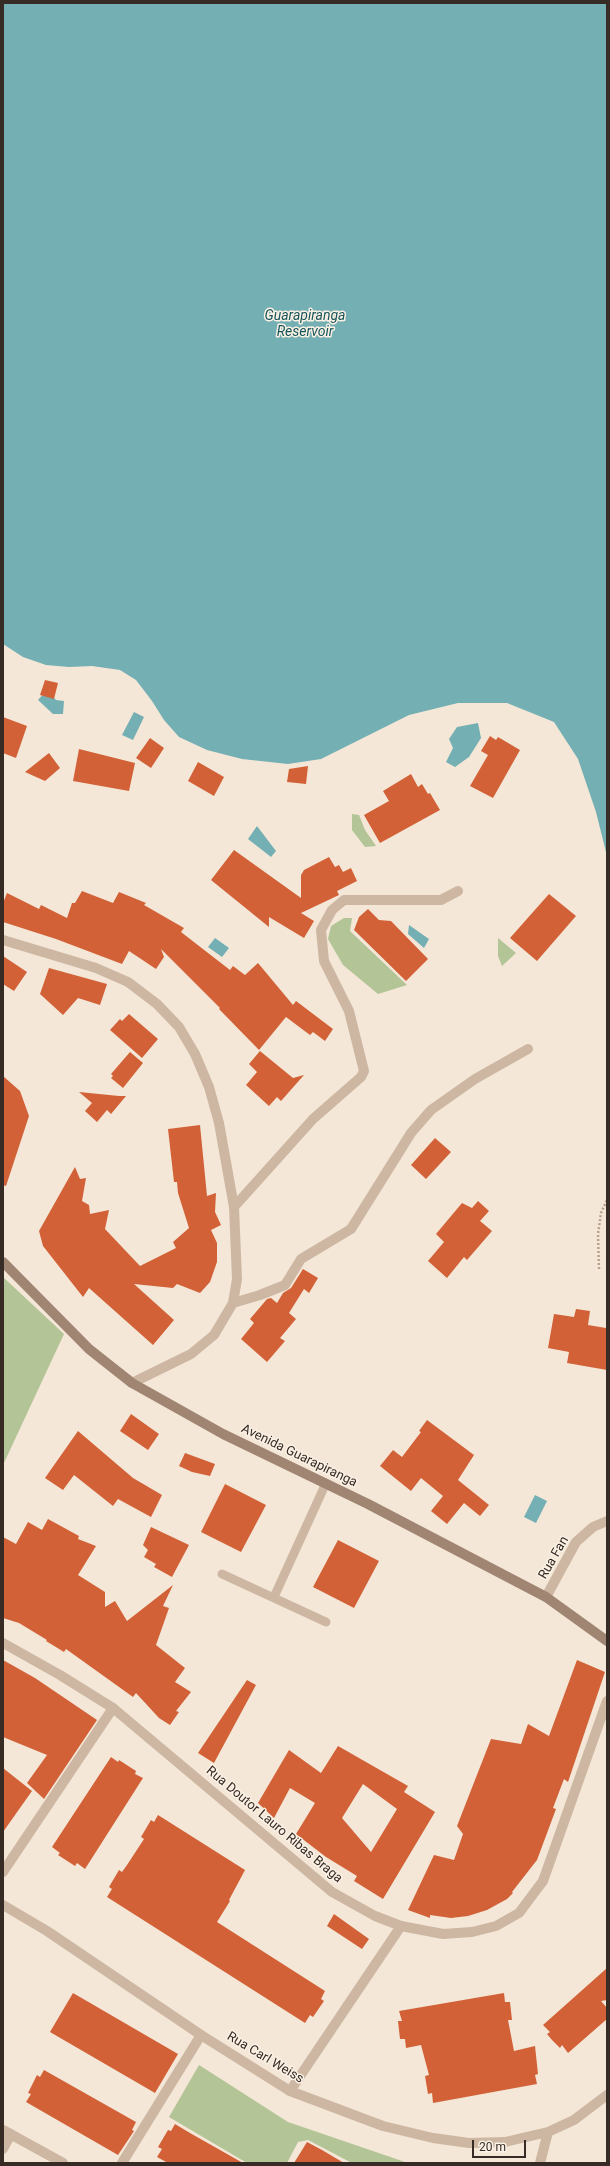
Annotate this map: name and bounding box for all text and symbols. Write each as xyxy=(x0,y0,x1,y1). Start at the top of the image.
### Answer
water label: Guarapiranga Reservoir xyxy=(264,308,346,340)
street label: Avenida Guarapiranga xyxy=(239,1421,359,1491)
street label: Rua Fan xyxy=(536,1534,572,1582)
street label: Rua Doutor Lauro Ribas Braga xyxy=(203,1763,345,1887)
street label: Rua Carl Weiss xyxy=(224,2029,306,2087)
scale bar xyxy=(474,2132,528,2158)
text: 20 m xyxy=(479,2140,506,2154)

